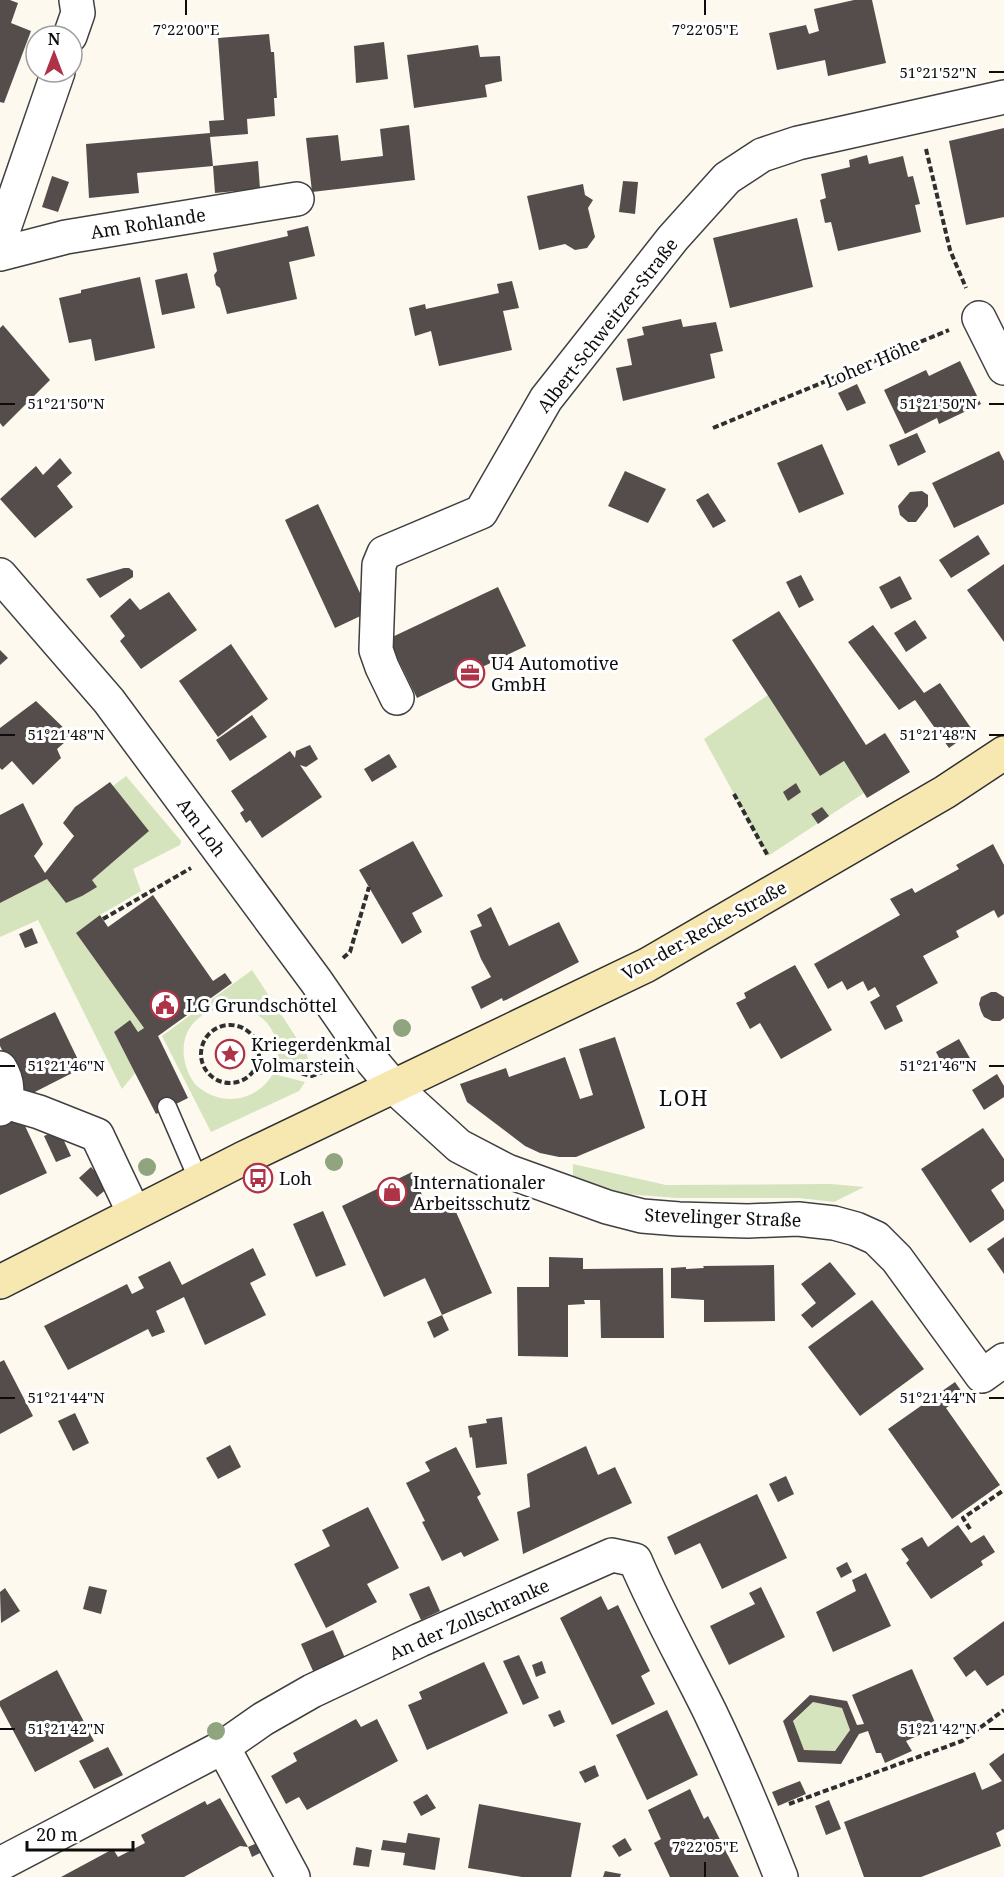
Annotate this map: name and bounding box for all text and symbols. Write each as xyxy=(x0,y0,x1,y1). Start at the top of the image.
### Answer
text: 7°22'00"E xyxy=(153,19,219,39)
text: 7°22'05"E xyxy=(672,19,738,39)
north arrow xyxy=(24,24,84,84)
text: N xyxy=(48,28,61,50)
text: 51°21'52"N xyxy=(899,62,977,82)
street label: Am Rohlande xyxy=(89,202,207,244)
street label: Albert-Schweitzer-Straße xyxy=(531,233,683,417)
street label: Loher Höhe xyxy=(821,331,923,393)
text: 51°21'50"N xyxy=(27,393,105,413)
text: 51°21'50"N xyxy=(899,393,977,413)
place label: U4 Automotive GmbH xyxy=(491,651,619,696)
office icon: U4 Automotive GmbH xyxy=(454,657,486,689)
text: 51°21'48"N xyxy=(27,724,105,744)
text: 51°21'48"N xyxy=(899,724,977,744)
street label: Am Loh xyxy=(172,793,232,861)
street label: Von-der-Recke-Straße xyxy=(617,875,791,985)
public building icon: LG Grundschöttel xyxy=(149,989,181,1021)
place label: LG Grundschöttel xyxy=(186,993,337,1017)
place label: Kriegerdenkmal Volmarstein xyxy=(251,1032,391,1077)
place icon: Kriegerdenkmal Volmarstein xyxy=(214,1038,246,1070)
text: 51°21'46"N xyxy=(27,1055,105,1075)
text: 51°21'46"N xyxy=(899,1055,977,1075)
district label: LOH xyxy=(659,1084,709,1112)
bus stop icon: Loh xyxy=(242,1162,274,1194)
place label: Loh xyxy=(279,1166,312,1190)
place label: Internationaler Arbeitsschutz xyxy=(413,1170,546,1215)
shop icon: Internationaler Arbeitsschutz xyxy=(376,1176,408,1208)
street label: Stevelinger Straße xyxy=(644,1202,802,1232)
text: 51°21'44"N xyxy=(27,1387,105,1407)
text: 51°21'44"N xyxy=(899,1387,977,1407)
street label: An der Zollschranke xyxy=(385,1573,553,1665)
text: 51°21'42"N xyxy=(27,1718,105,1738)
text: 51°21'42"N xyxy=(899,1718,977,1738)
scale bar xyxy=(27,1814,134,1852)
text: 20 m xyxy=(36,1822,78,1846)
text: 7°22'05"E xyxy=(672,1836,738,1856)

